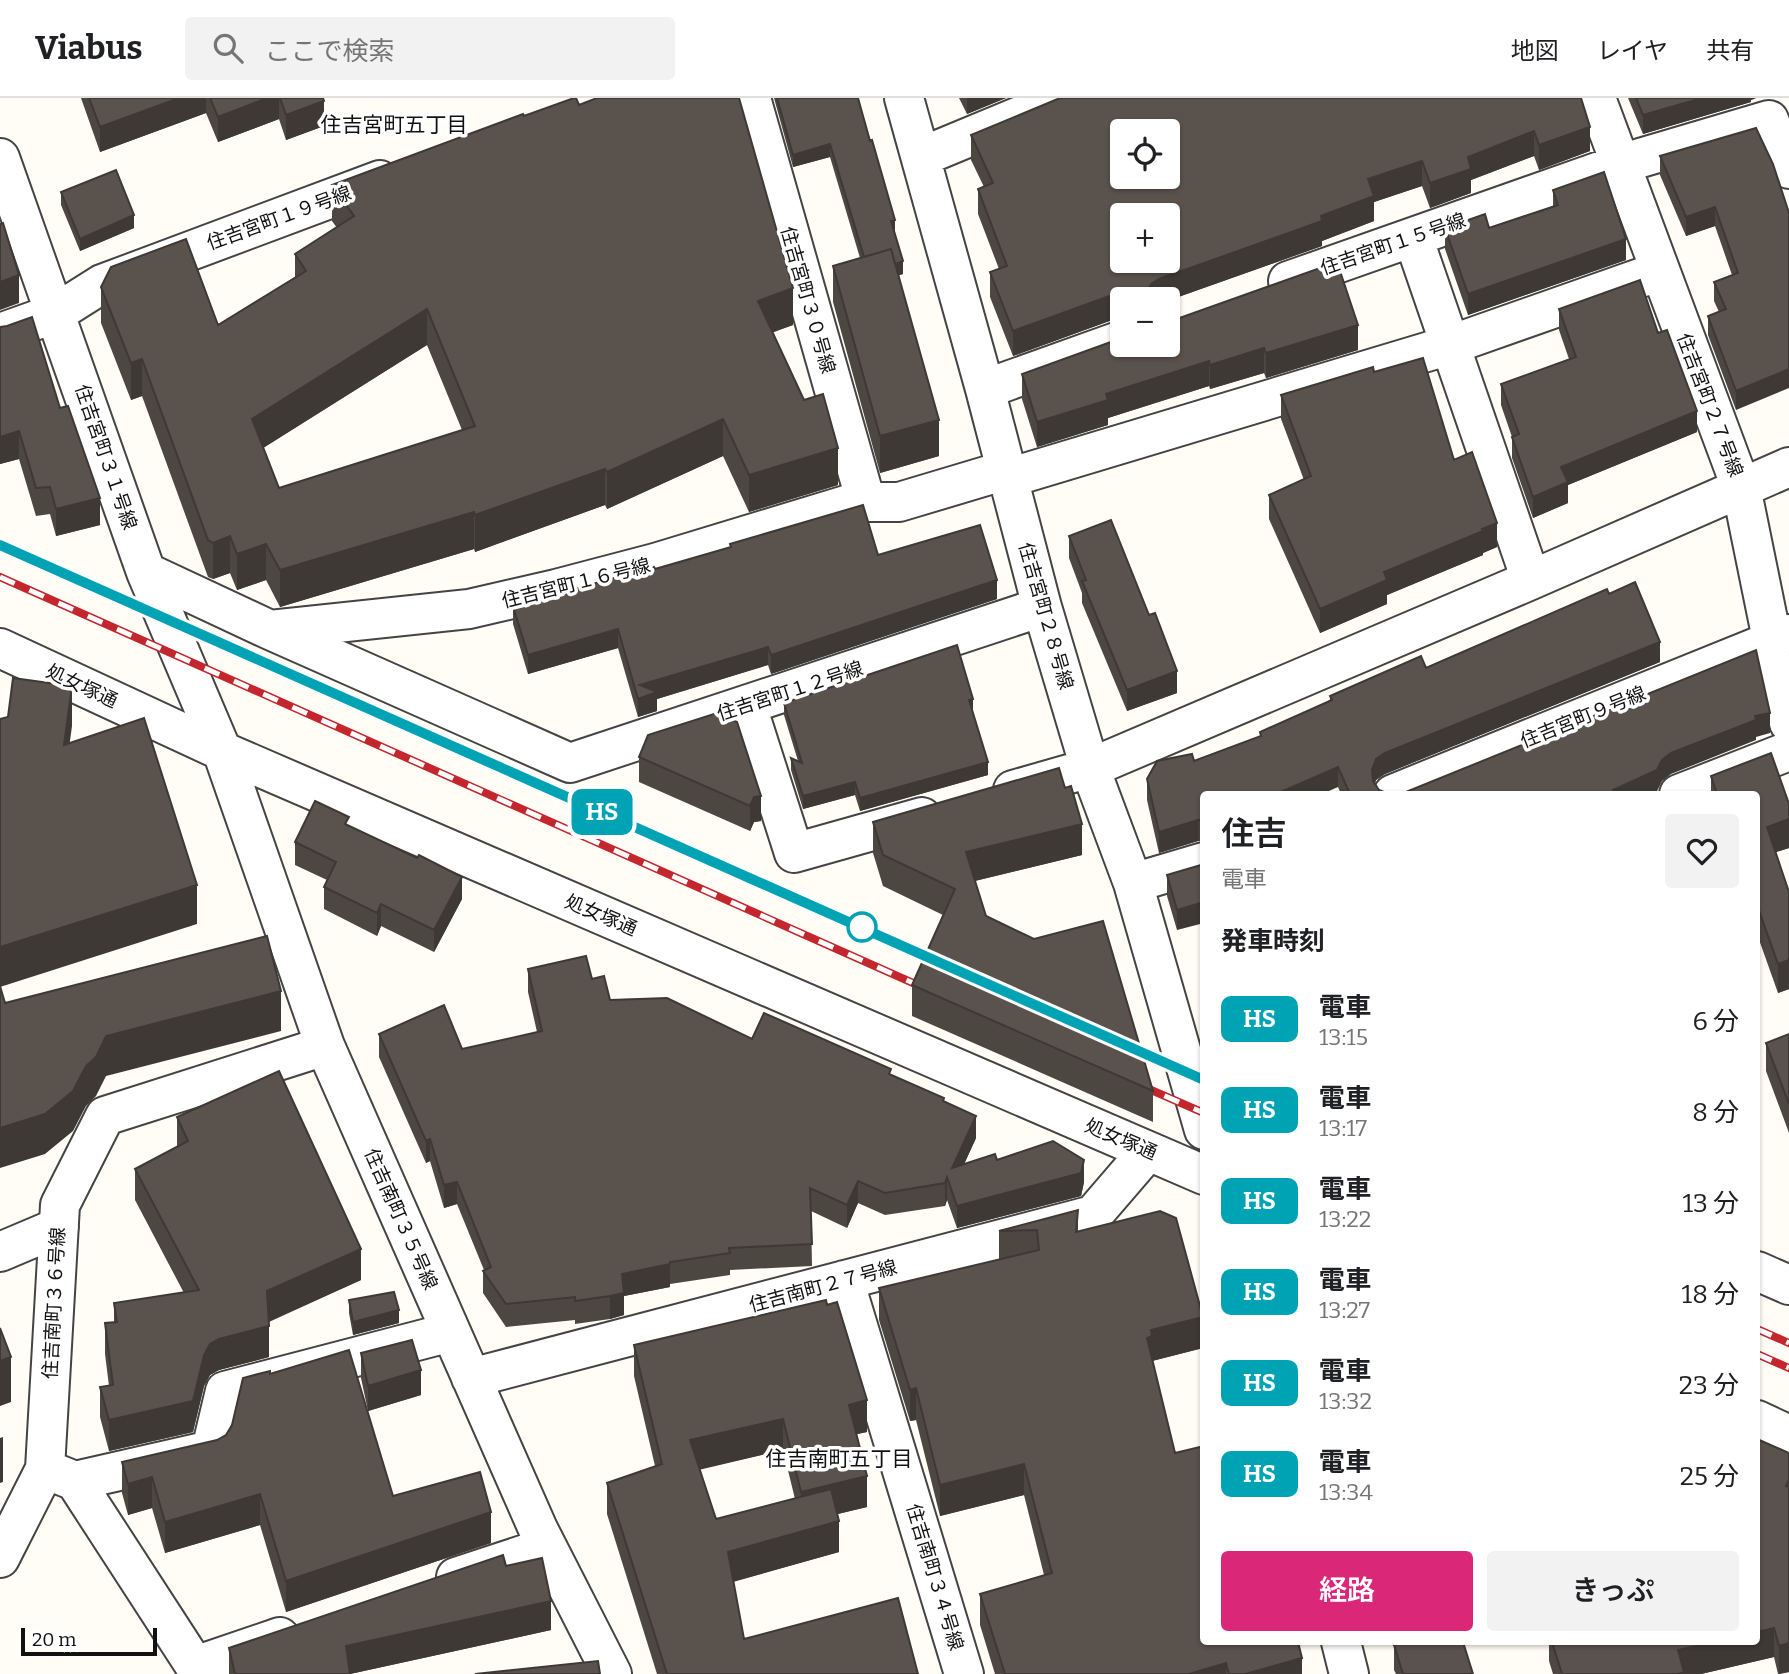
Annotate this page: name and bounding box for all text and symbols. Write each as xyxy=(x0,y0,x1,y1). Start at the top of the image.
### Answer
search box xyxy=(185,17,675,80)
text: Viabus xyxy=(35,28,143,68)
icon: search xyxy=(209,29,247,67)
text: ここで検索 xyxy=(265,36,395,67)
text: 地図 xyxy=(1511,37,1559,65)
text: レイヤ xyxy=(1597,37,1668,65)
text: 共有 xyxy=(1706,37,1754,65)
district label: 住吉宮町五丁目 xyxy=(321,112,468,138)
map controls xyxy=(1110,119,1180,357)
button: locate xyxy=(1110,119,1180,189)
street label: 住吉宮町１９号線 xyxy=(204,181,354,255)
button: + xyxy=(1110,203,1180,273)
street label: 住吉宮町１５号線 xyxy=(1317,208,1469,280)
street label: 住吉宮町３０号線 xyxy=(776,224,840,376)
button: − xyxy=(1110,287,1180,357)
street label: 住吉宮町２７号線 xyxy=(1672,330,1748,480)
street label: 住吉宮町３１号線 xyxy=(70,381,142,533)
street label: 住吉宮町２８号線 xyxy=(1014,540,1078,692)
street label: 住吉宮町１６号線 xyxy=(499,553,653,613)
street label: 住吉宮町１２号線 xyxy=(714,657,866,725)
street label: 処女塚通 xyxy=(43,660,121,712)
street label: 住吉宮町９号線 xyxy=(1517,681,1649,753)
line badge: HS xyxy=(570,789,634,835)
text: HS xyxy=(586,798,618,826)
text: 住吉 xyxy=(1221,814,1287,854)
button: heart xyxy=(1665,814,1739,888)
text: 電車 xyxy=(1221,865,1267,893)
street label: 処女塚通 xyxy=(562,890,640,940)
unlabelled marker xyxy=(847,912,877,942)
text: 発車時刻 xyxy=(1221,926,1325,957)
text: 電車 xyxy=(1319,992,1371,1023)
text: HS xyxy=(1243,1005,1276,1033)
text: 6 分 xyxy=(1693,1006,1739,1037)
text: 13:15 xyxy=(1319,1023,1368,1051)
text: 電車 xyxy=(1319,1083,1371,1114)
text: HS xyxy=(1243,1096,1276,1124)
text: 8 分 xyxy=(1692,1097,1739,1128)
street label: 処女塚通 xyxy=(1082,1114,1160,1164)
text: 13:17 xyxy=(1319,1114,1367,1142)
street label: 住吉南町３５号線 xyxy=(360,1145,442,1293)
text: 電車 xyxy=(1319,1174,1371,1205)
text: HS xyxy=(1243,1187,1276,1215)
text: 13 分 xyxy=(1682,1188,1739,1219)
text: 13:22 xyxy=(1319,1205,1371,1233)
street label: 住吉南町３６号線 xyxy=(39,1226,69,1380)
street label: 住吉南町２７号線 xyxy=(747,1255,899,1317)
text: 電車 xyxy=(1319,1265,1371,1296)
text: HS xyxy=(1243,1278,1276,1306)
text: 18 分 xyxy=(1682,1279,1739,1310)
text: 13:27 xyxy=(1319,1296,1370,1324)
text: 電車 xyxy=(1319,1356,1371,1387)
text: HS xyxy=(1243,1369,1276,1397)
text: 23 分 xyxy=(1679,1370,1739,1401)
text: 13:32 xyxy=(1319,1387,1372,1415)
district label: 住吉南町五丁目 xyxy=(766,1446,913,1472)
text: 電車 xyxy=(1319,1447,1371,1478)
text: HS xyxy=(1243,1460,1276,1488)
text: 25 分 xyxy=(1680,1461,1739,1492)
text: 13:34 xyxy=(1319,1478,1373,1506)
street label: 住吉南町３４号線 xyxy=(902,1501,968,1653)
button: 経路 xyxy=(1221,1551,1473,1631)
button: きっぷ xyxy=(1487,1551,1739,1631)
scale bar xyxy=(21,1625,158,1657)
text: 20 m xyxy=(32,1628,76,1651)

